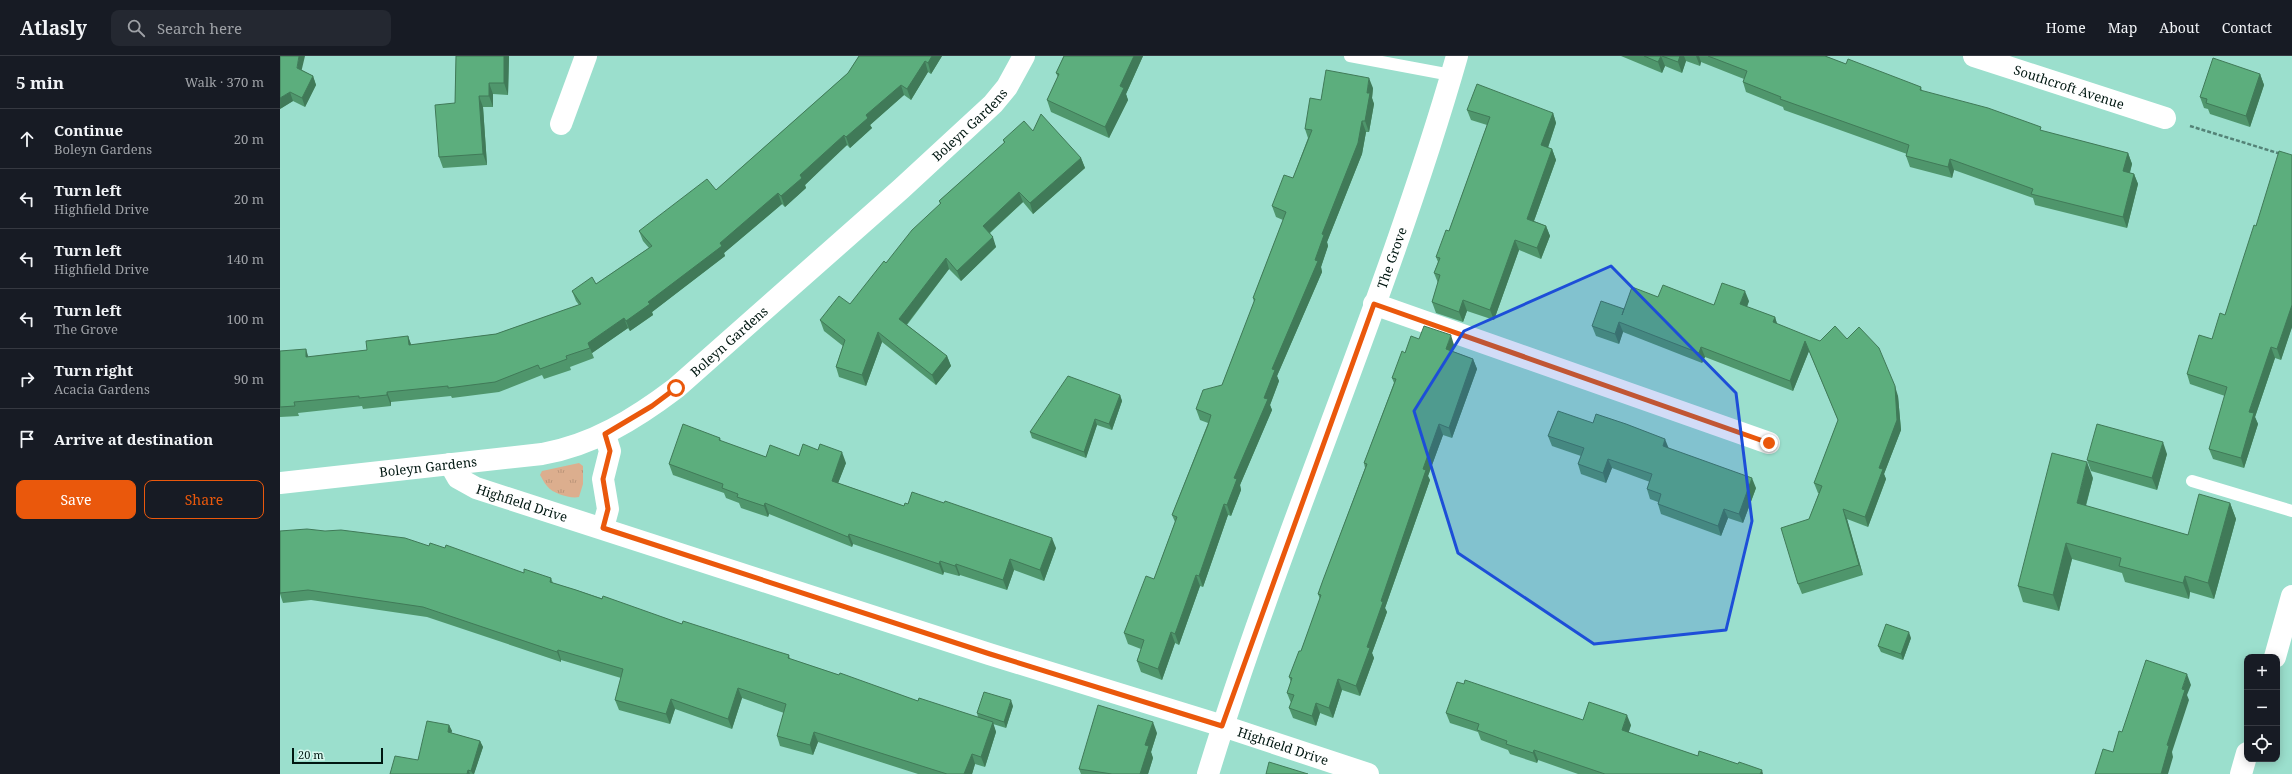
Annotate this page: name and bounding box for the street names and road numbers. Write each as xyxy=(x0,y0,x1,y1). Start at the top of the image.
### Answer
street label: Southcroft Avenue xyxy=(2012,61,2127,113)
street label: Boleyn Gardens xyxy=(928,84,1011,165)
street label: The Grove xyxy=(1372,225,1411,291)
street label: Boleyn Gardens xyxy=(686,302,772,380)
street label: Boleyn Gardens xyxy=(378,452,478,481)
street label: Highfield Drive xyxy=(474,480,570,526)
street label: Highfield Drive xyxy=(1235,722,1331,769)

